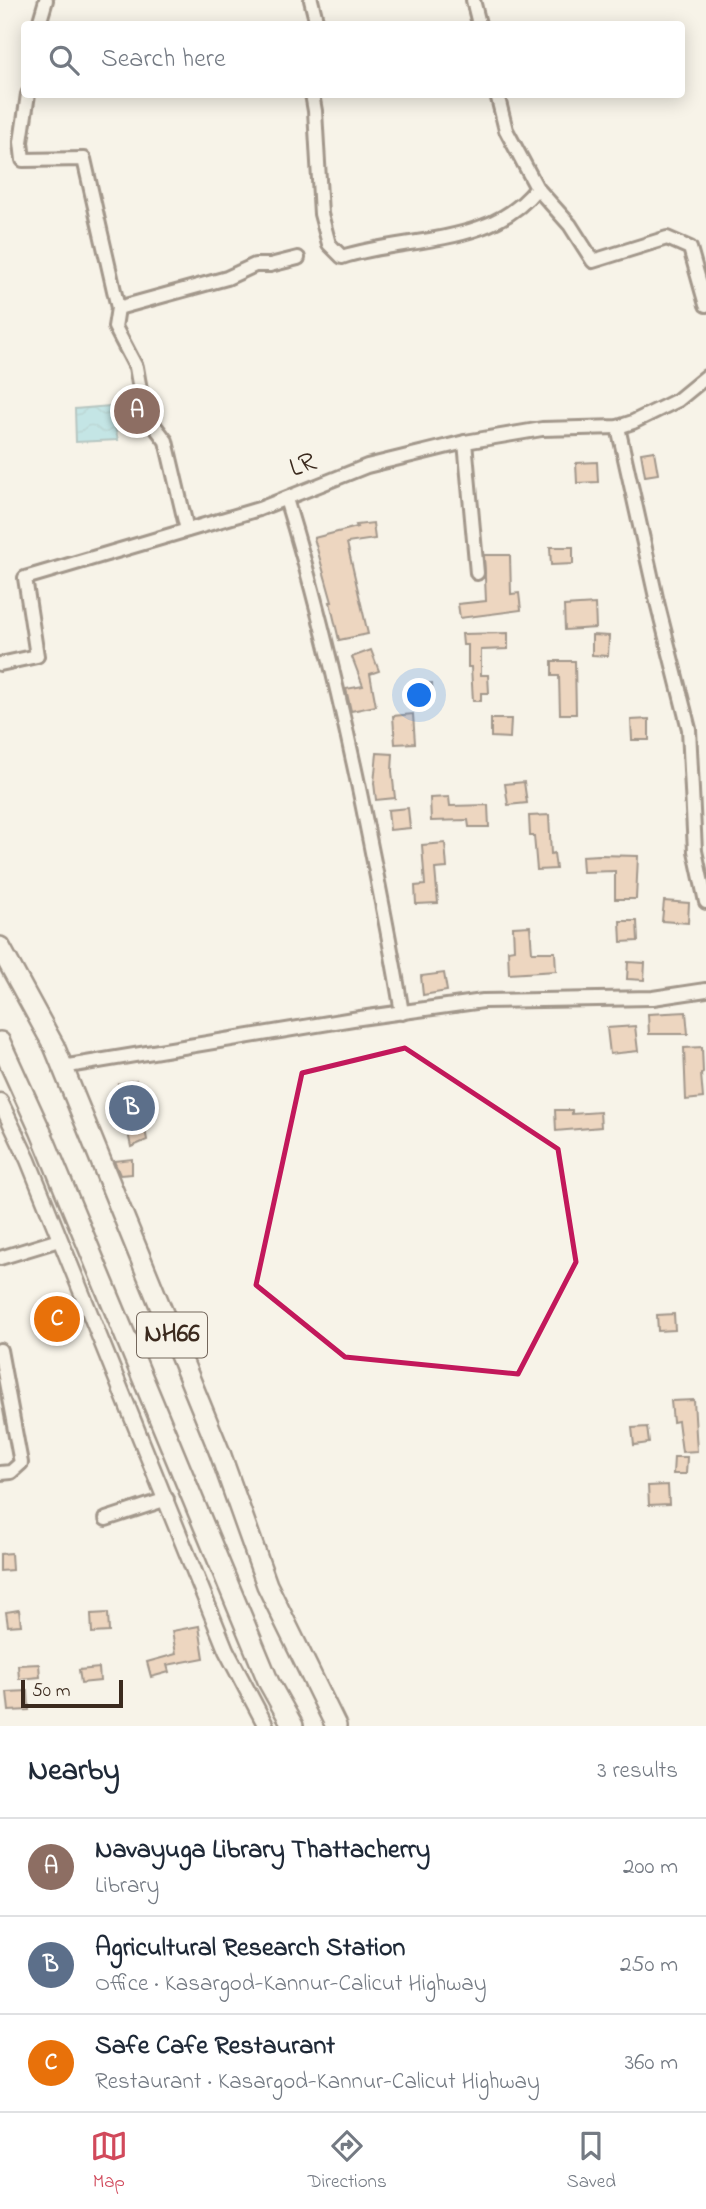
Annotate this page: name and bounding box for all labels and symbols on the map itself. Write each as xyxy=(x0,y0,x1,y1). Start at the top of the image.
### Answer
pin: A xyxy=(114,385,160,437)
street label: LR xyxy=(283,442,323,490)
your location xyxy=(402,678,436,712)
pin: B xyxy=(109,1082,155,1134)
pin: C xyxy=(34,1293,80,1345)
road number: NH66 xyxy=(137,1312,207,1358)
scale bar xyxy=(21,1677,122,1709)

